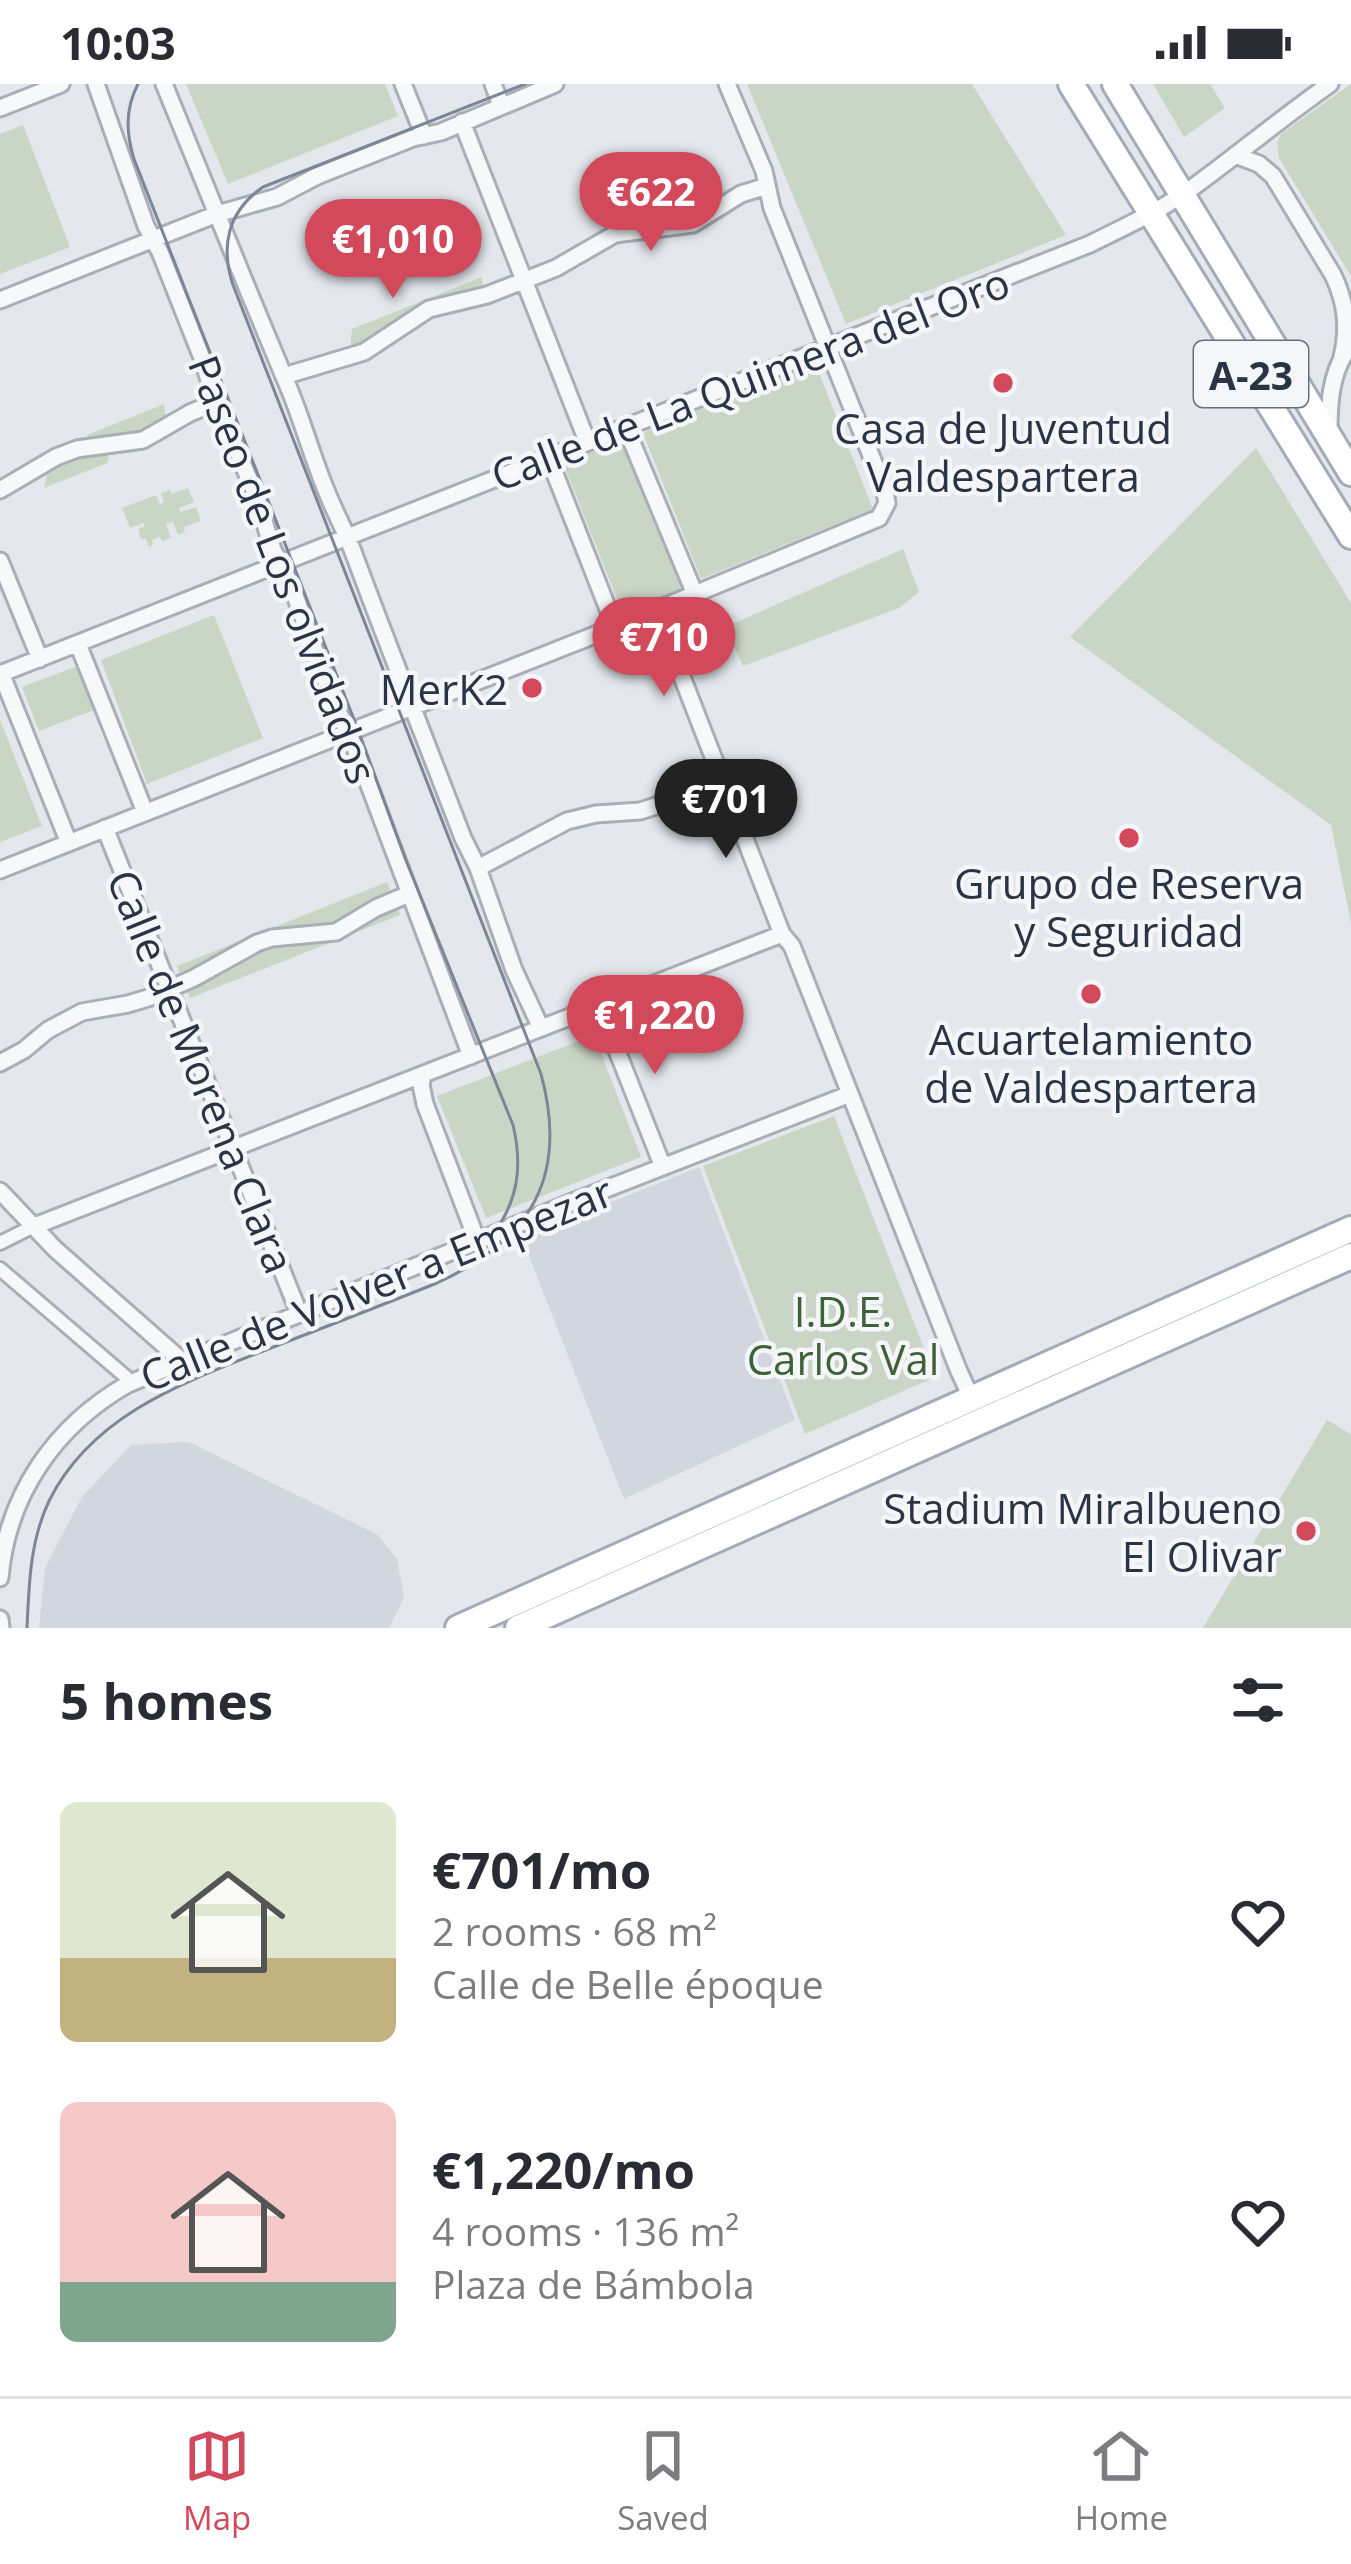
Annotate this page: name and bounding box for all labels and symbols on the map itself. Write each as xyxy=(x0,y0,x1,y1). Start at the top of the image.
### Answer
pin: €622 xyxy=(580,152,722,254)
pin: €1,010 xyxy=(295,199,491,301)
street label: Calle de La Quimera del Oro xyxy=(483,253,1017,503)
road number: A-23 xyxy=(1194,341,1308,407)
street label: Paseo de Los olvidados xyxy=(176,347,392,791)
marker: Casa de Juventud Valdespartera xyxy=(990,370,1016,396)
place label: Casa de Juventud Valdespartera xyxy=(834,399,1172,504)
pin: €710 xyxy=(593,597,735,699)
place label: MerK2 xyxy=(380,660,508,717)
marker: MerK2 xyxy=(519,675,545,701)
pin: €701 xyxy=(655,759,797,861)
marker: Grupo de Reserva y Seguridad xyxy=(1116,825,1142,851)
place label: Grupo de Reserva y Seguridad xyxy=(954,854,1304,959)
street label: Calle de Morena Clara xyxy=(95,861,309,1281)
pin: €1,220 xyxy=(557,975,753,1077)
marker: Acuartelamiento de Valdespartera xyxy=(1078,981,1104,1007)
place label: Acuartelamiento de Valdespartera xyxy=(924,1010,1258,1115)
street label: Calle de Volver a Empezar xyxy=(131,1162,621,1404)
park label: I.D.E. Carlos Val xyxy=(747,1282,939,1387)
place label: Stadium Miralbueno El Olivar xyxy=(883,1479,1282,1584)
marker: Stadium Miralbueno El Olivar xyxy=(1293,1518,1319,1544)

